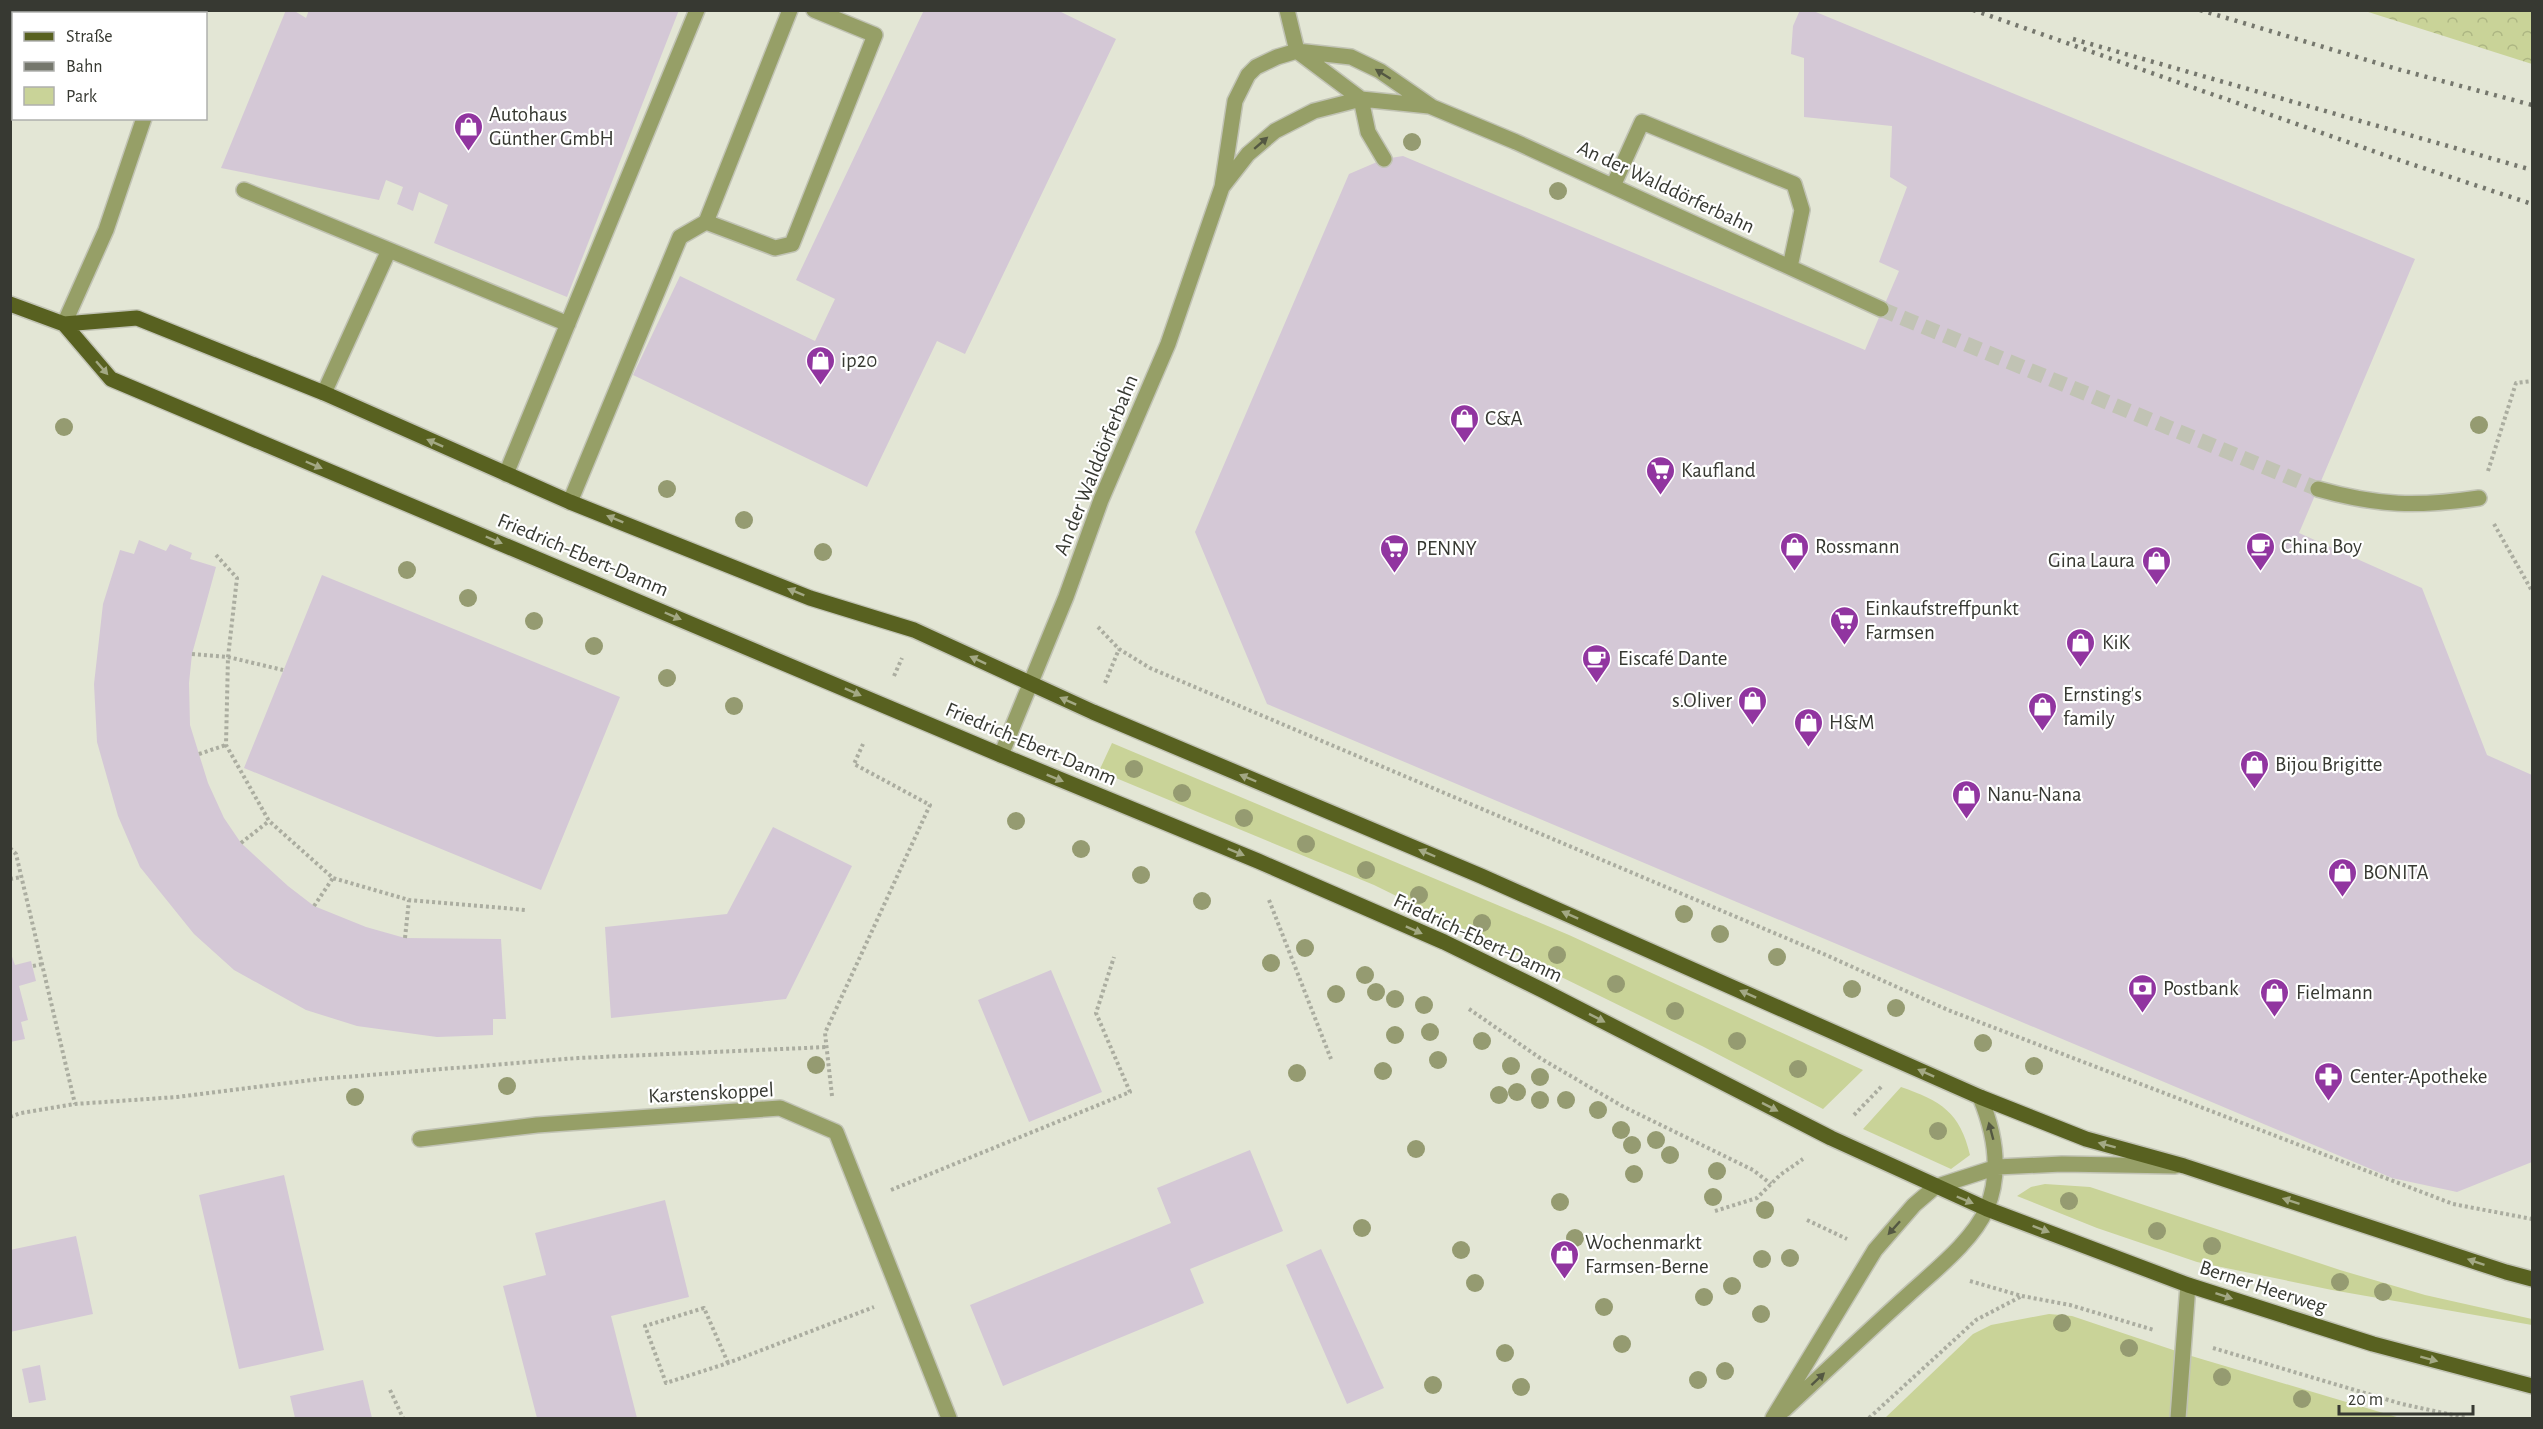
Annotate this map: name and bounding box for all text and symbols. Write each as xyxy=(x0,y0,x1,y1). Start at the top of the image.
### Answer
legend xyxy=(12,12,207,120)
text: Straße xyxy=(66,28,112,46)
text: Bahn xyxy=(66,58,102,76)
one-way arrow xyxy=(1375,68,1391,79)
text: Park xyxy=(66,88,98,106)
place label: Autohaus Günther GmbH xyxy=(489,104,614,149)
shop icon: Autohaus Günther GmbH xyxy=(452,110,484,152)
one-way arrow xyxy=(1253,137,1268,150)
street label: An der Walddörferbahn xyxy=(1574,137,1758,237)
shop icon: ip20 xyxy=(804,344,836,386)
place label: ip20 xyxy=(841,350,877,371)
one-way arrow xyxy=(95,360,108,375)
street label: An der Walddörferbahn xyxy=(1050,372,1142,558)
shop icon: C&A xyxy=(1448,402,1480,444)
place label: C&A xyxy=(1485,408,1523,429)
one-way arrow xyxy=(427,438,444,447)
supermarket icon: Kaufland xyxy=(1644,454,1676,496)
place label: Kaufland xyxy=(1681,460,1756,481)
one-way arrow xyxy=(305,461,323,470)
street label: Friedrich-Ebert-Damm xyxy=(494,509,672,601)
one-way arrow xyxy=(605,514,623,524)
shop icon: Rossmann xyxy=(1778,530,1810,572)
cafe icon: China Boy xyxy=(2244,530,2276,572)
supermarket icon: PENNY xyxy=(1379,532,1411,574)
one-way arrow xyxy=(485,536,502,545)
place label: Rossmann xyxy=(1815,536,1900,557)
place label: China Boy xyxy=(2281,536,2362,557)
place label: PENNY xyxy=(1416,538,1477,559)
shop icon: Gina Laura xyxy=(2140,544,2172,586)
place label: Gina Laura xyxy=(2048,550,2135,571)
one-way arrow xyxy=(786,587,804,597)
place label: Einkaufstreffpunkt Farmsen xyxy=(1865,598,2019,643)
supermarket icon: Einkaufstreffpunkt Farmsen xyxy=(1828,604,1860,646)
one-way arrow xyxy=(665,611,683,621)
shop icon: KiK xyxy=(2065,626,2097,668)
place label: KiK xyxy=(2102,632,2131,653)
cafe icon: Eiscafé Dante xyxy=(1581,642,1613,684)
place label: Eiscafé Dante xyxy=(1618,648,1727,669)
one-way arrow xyxy=(970,655,987,664)
shop icon: s.Oliver xyxy=(1737,684,1769,726)
place label: Ernsting's family xyxy=(2063,684,2142,729)
one-way arrow xyxy=(844,688,862,697)
place label: s.Oliver xyxy=(1672,690,1732,711)
shop icon: Ernsting's family xyxy=(2026,690,2058,732)
one-way arrow xyxy=(1059,696,1077,706)
street label: Friedrich-Ebert-Damm xyxy=(942,698,1120,790)
shop icon: H&M xyxy=(1792,706,1824,748)
place label: H&M xyxy=(1829,712,1875,733)
shop icon: Bijou Brigitte xyxy=(2238,748,2270,790)
place label: Bijou Brigitte xyxy=(2275,754,2382,775)
one-way arrow xyxy=(1047,773,1065,783)
one-way arrow xyxy=(1238,773,1256,783)
shop icon: Nanu-Nana xyxy=(1950,778,1982,820)
place label: Nanu-Nana xyxy=(1987,784,2082,805)
one-way arrow xyxy=(1227,847,1245,857)
one-way arrow xyxy=(1418,848,1436,858)
shop icon: BONITA xyxy=(2326,856,2358,898)
place label: BONITA xyxy=(2363,862,2429,883)
street label: Friedrich-Ebert-Damm xyxy=(1390,890,1566,986)
one-way arrow xyxy=(1560,910,1578,920)
one-way arrow xyxy=(1406,925,1423,934)
bank icon: Postbank xyxy=(2126,972,2158,1014)
shop icon: Fielmann xyxy=(2259,976,2291,1018)
place label: Postbank xyxy=(2163,978,2239,999)
place label: Fielmann xyxy=(2296,982,2373,1003)
one-way arrow xyxy=(1739,989,1757,998)
one-way arrow xyxy=(1588,1013,1605,1023)
pharmacy icon: Center-Apotheke xyxy=(2313,1060,2345,1102)
place label: Center-Apotheke xyxy=(2350,1066,2488,1087)
one-way arrow xyxy=(1918,1069,1935,1078)
street label: Karstenskoppel xyxy=(648,1079,774,1107)
one-way arrow xyxy=(1762,1102,1779,1111)
one-way arrow xyxy=(1986,1122,1996,1140)
one-way arrow xyxy=(2098,1140,2116,1150)
one-way arrow xyxy=(1956,1195,1974,1205)
one-way arrow xyxy=(2282,1196,2300,1206)
one-way arrow xyxy=(1887,1221,1901,1236)
one-way arrow xyxy=(2033,1225,2051,1235)
place label: Wochenmarkt Farmsen-Berne xyxy=(1585,1232,1709,1277)
shop icon: Wochenmarkt Farmsen-Berne xyxy=(1548,1238,1580,1280)
street label: Berner Heerweg xyxy=(2197,1257,2330,1318)
one-way arrow xyxy=(2467,1257,2485,1267)
one-way arrow xyxy=(2215,1292,2233,1302)
one-way arrow xyxy=(2420,1355,2438,1364)
one-way arrow xyxy=(1810,1373,1825,1386)
scale bar xyxy=(2339,1378,2472,1416)
text: 20 m xyxy=(2348,1391,2383,1409)

